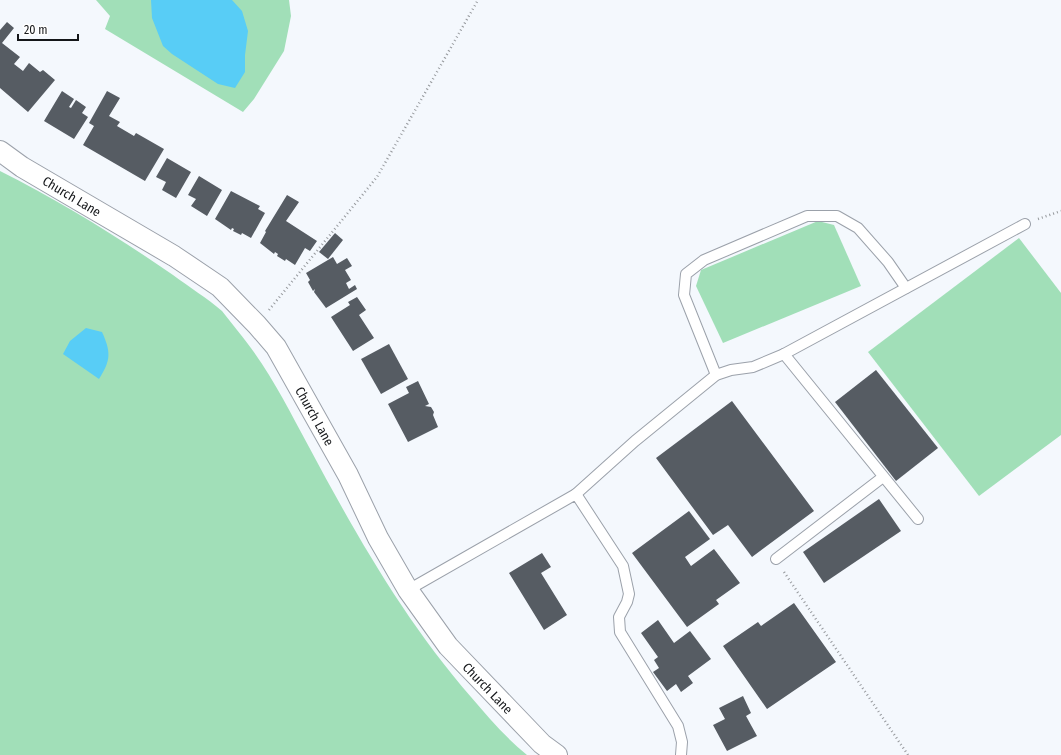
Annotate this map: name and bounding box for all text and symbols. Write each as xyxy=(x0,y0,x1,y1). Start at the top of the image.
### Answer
scale bar xyxy=(18,16,78,42)
text: 20 m xyxy=(24,23,48,37)
street label: Church Lane xyxy=(40,173,103,220)
street label: Church Lane xyxy=(292,384,337,448)
street label: Church Lane xyxy=(460,660,516,717)

